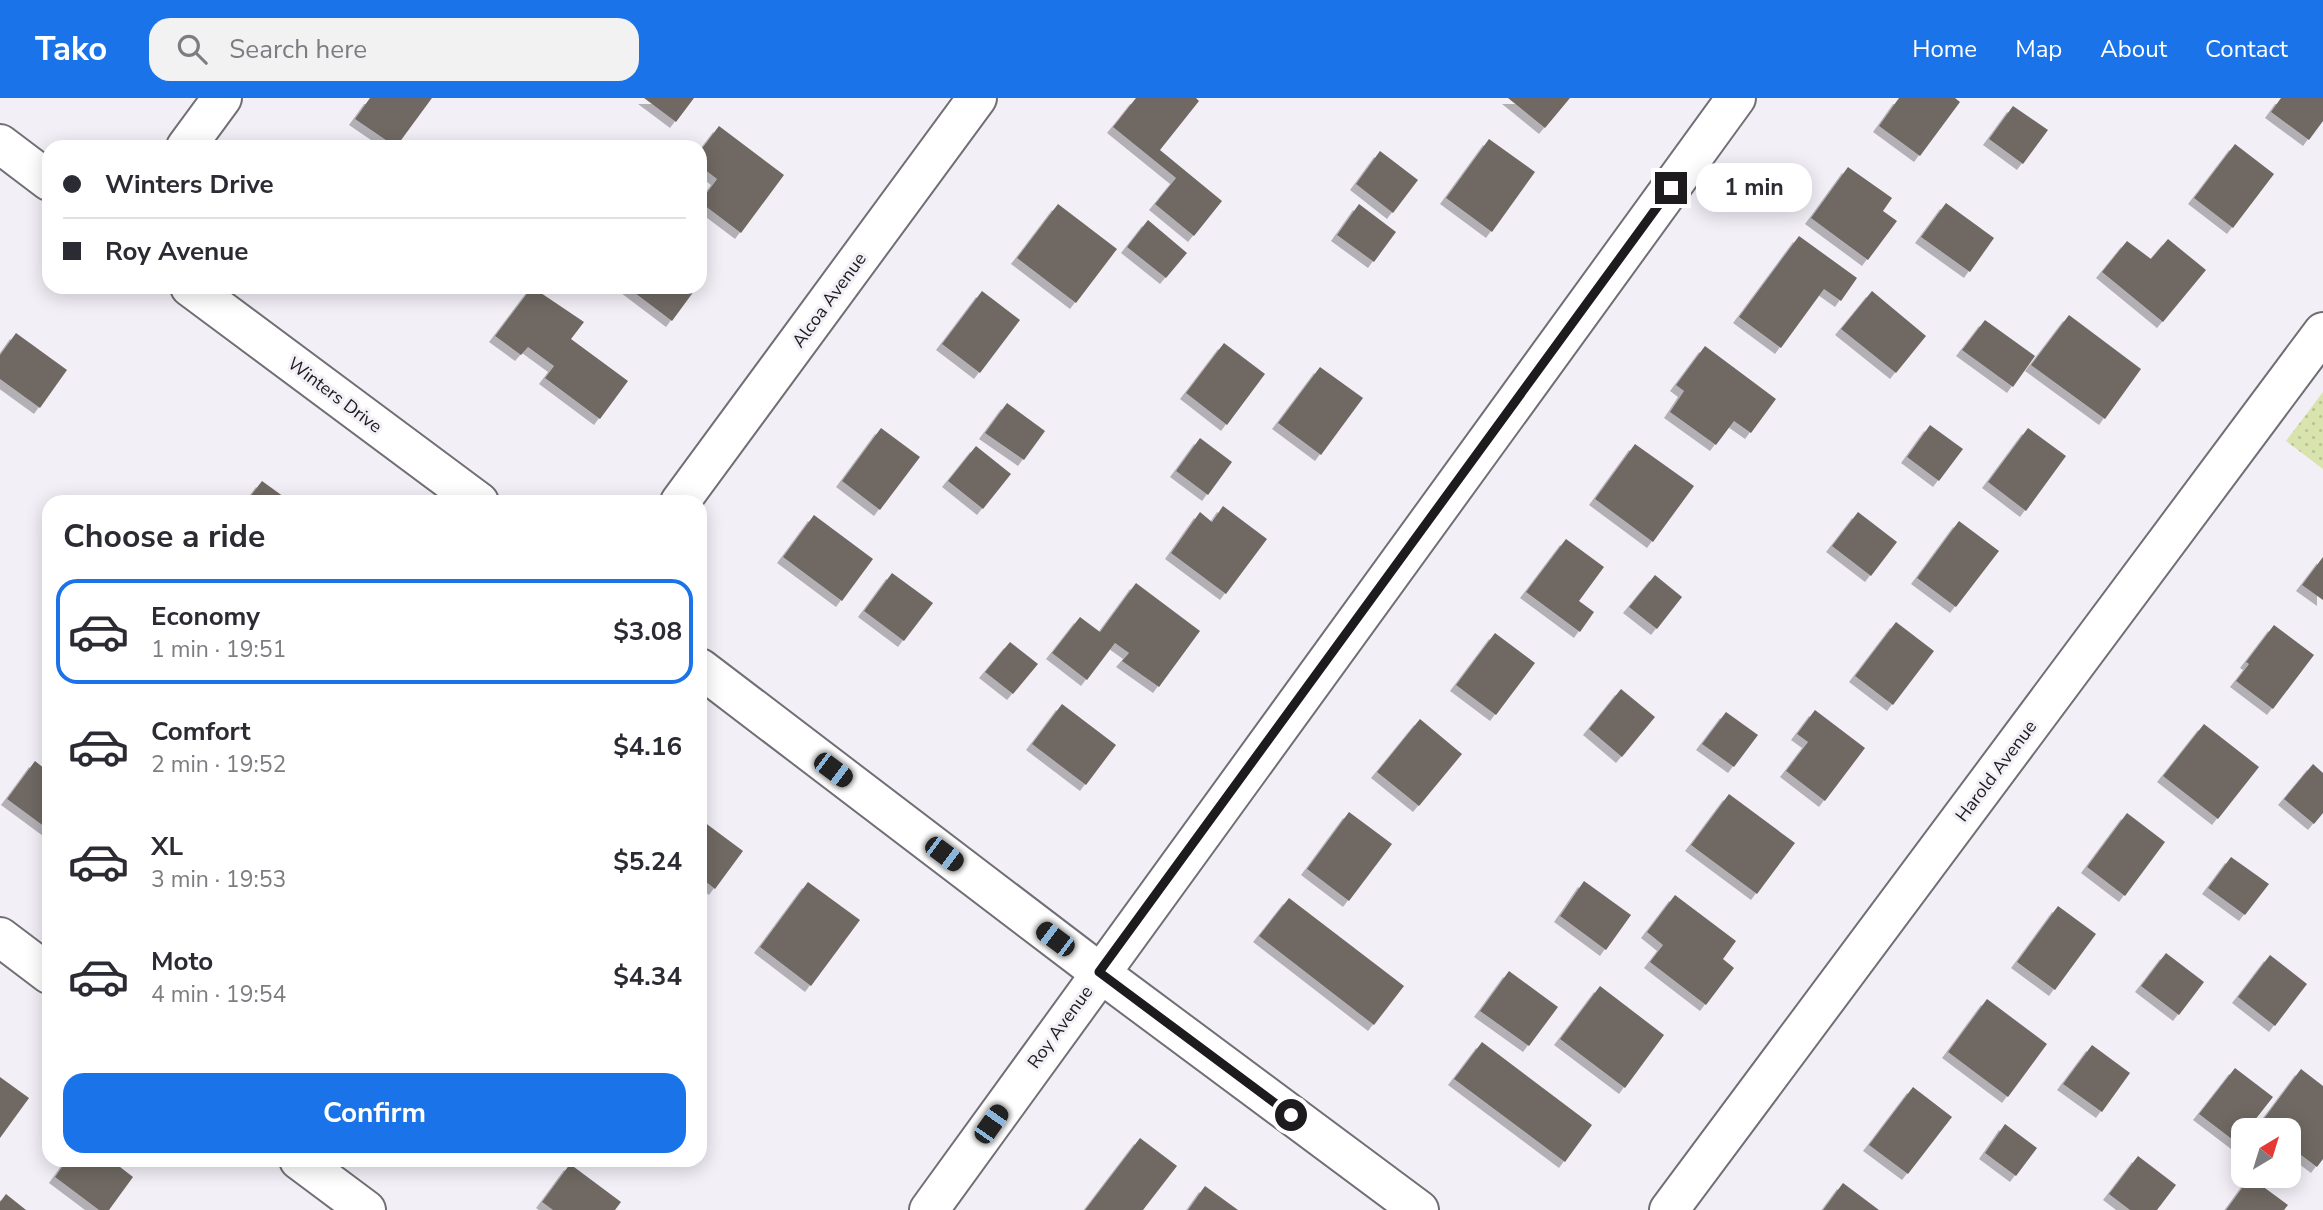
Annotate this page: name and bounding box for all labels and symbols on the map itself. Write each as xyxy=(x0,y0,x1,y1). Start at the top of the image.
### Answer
callout: 1 min xyxy=(1696,164,1811,212)
route end xyxy=(1655,172,1687,204)
street label: Alcoa Avenue xyxy=(786,248,872,352)
street label: Winters Drive xyxy=(283,352,387,438)
street label: Harold Avenue xyxy=(1950,715,2042,827)
car xyxy=(810,749,857,791)
car xyxy=(921,833,968,875)
car xyxy=(1032,918,1079,960)
street label: Roy Avenue xyxy=(1022,981,1098,1073)
route start xyxy=(1275,1099,1307,1131)
car xyxy=(971,1101,1012,1147)
north arrow xyxy=(2231,1118,2301,1188)

